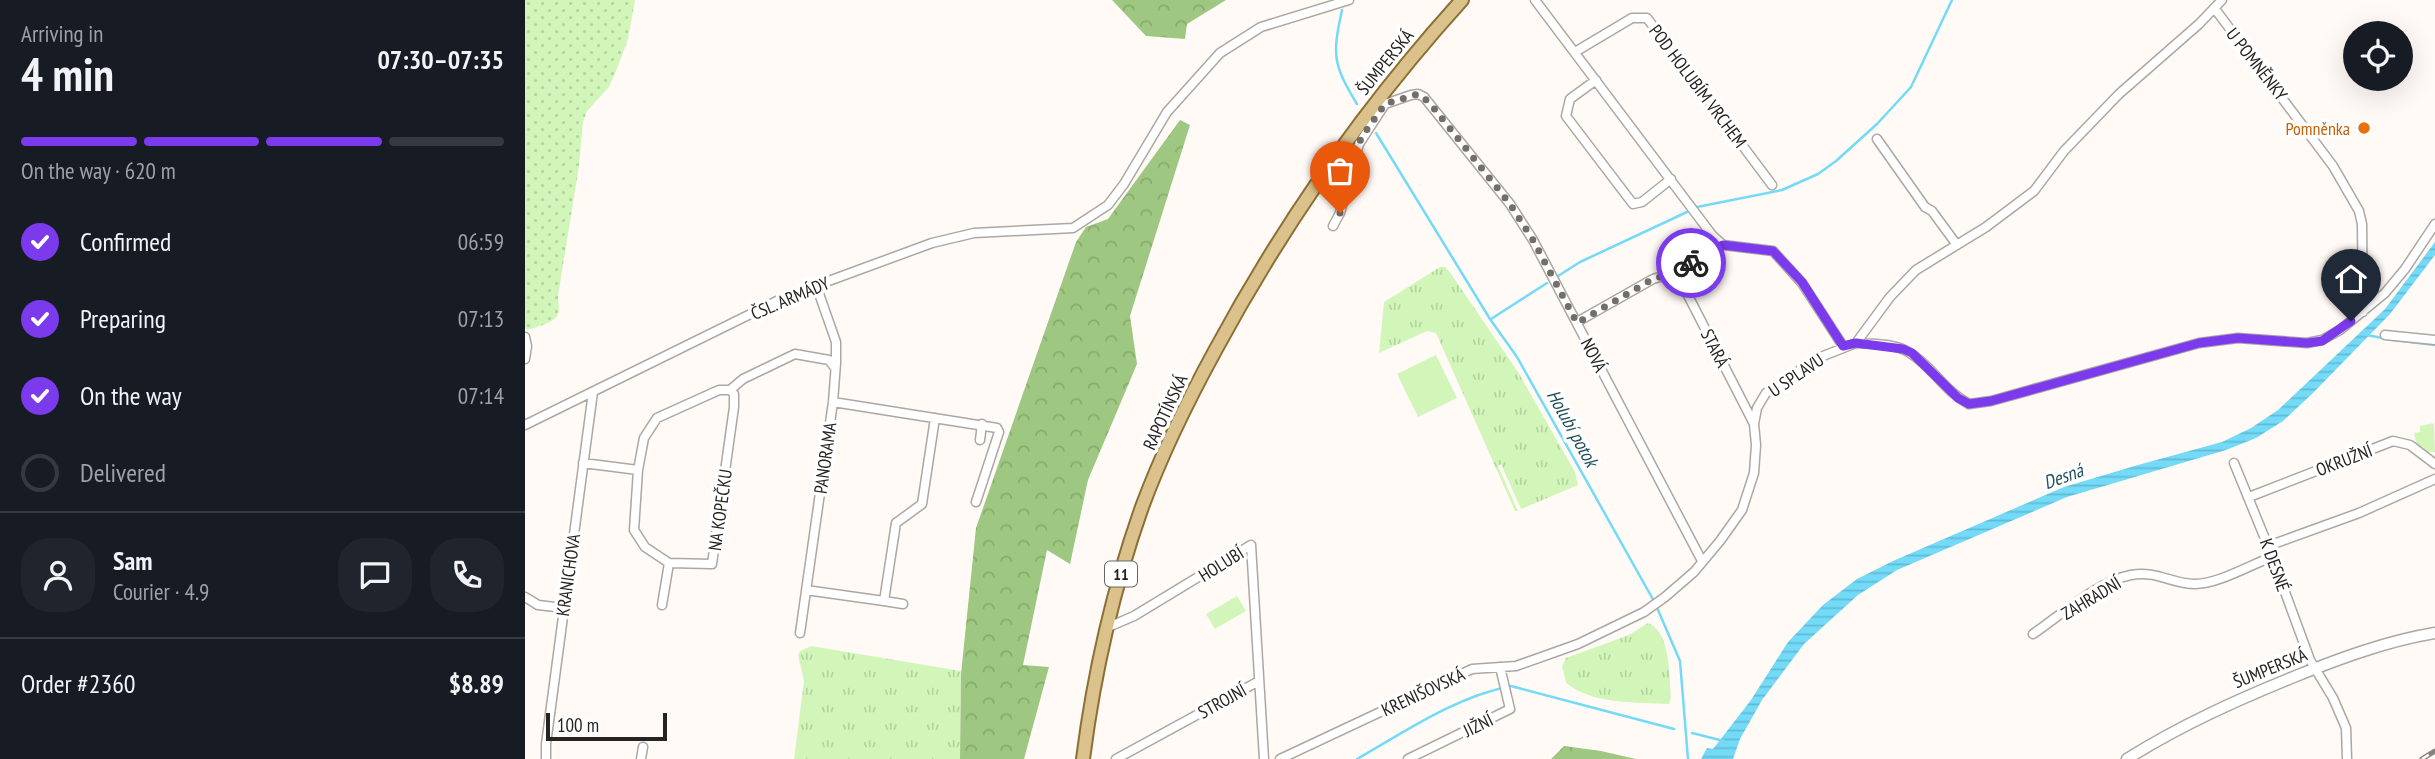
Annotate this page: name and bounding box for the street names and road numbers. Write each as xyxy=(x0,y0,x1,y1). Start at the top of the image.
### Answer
street label: POD HOLUBÍM VRCHEM xyxy=(1644,20,1752,152)
street label: U POMNĚNKY xyxy=(2221,23,2293,106)
street label: ŠUMPERSKÁ xyxy=(1352,24,1419,99)
street label: ČSL. ARMÁDY xyxy=(747,271,833,325)
street label: STARÁ xyxy=(1696,325,1735,371)
street label: NOVÁ xyxy=(1576,334,1612,376)
street label: U SPLAVU xyxy=(1764,348,1828,402)
street label: RAPOTÍNSKÁ xyxy=(1138,370,1193,453)
street label: PANORAMA xyxy=(809,420,841,495)
street label: OKRUŽNÍ xyxy=(2313,438,2376,481)
street label: NA KOPEČKU xyxy=(703,468,737,552)
street label: KRANICHOVA xyxy=(551,532,585,618)
street label: K DESNÉ xyxy=(2255,535,2295,595)
street label: HOLUBÍ xyxy=(1194,541,1249,587)
road number: 11 xyxy=(1105,562,1137,586)
street label: ZAHRADNÍ xyxy=(2057,571,2126,625)
street label: ŠUMPERSKÁ xyxy=(2230,643,2311,693)
street label: KRENIŠOVSKÁ xyxy=(1378,663,1469,721)
street label: STROJNÍ xyxy=(1194,678,1251,724)
street label: JIŽNÍ xyxy=(1458,708,1497,742)

